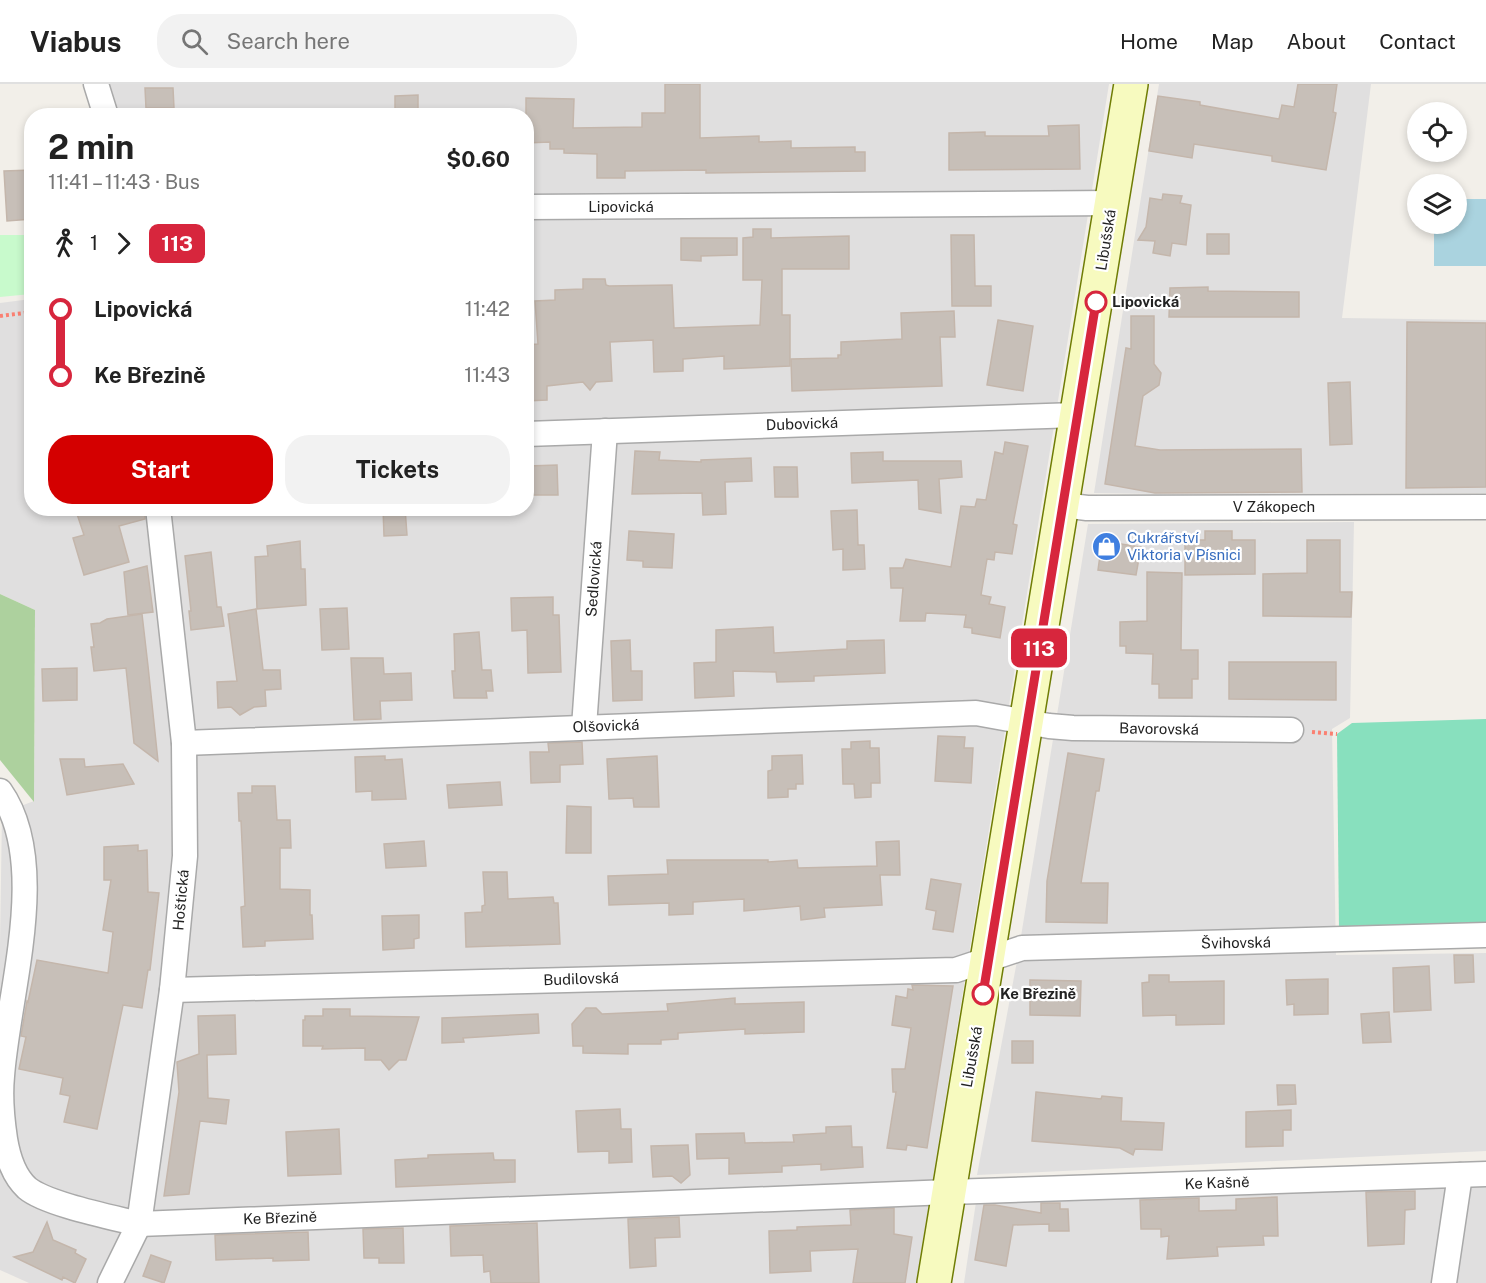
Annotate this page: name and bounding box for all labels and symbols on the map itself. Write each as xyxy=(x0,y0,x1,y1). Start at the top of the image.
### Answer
street label: Lipovická xyxy=(588,198,654,215)
street label: Libušská xyxy=(1092,208,1119,272)
marker: Lipovická xyxy=(1085,291,1107,313)
place label: Lipovická xyxy=(1112,293,1179,310)
street label: Dubovická xyxy=(766,414,838,433)
street label: V Zákopech xyxy=(1233,498,1315,515)
place label: Cukrářství Viktoria v Písnici xyxy=(1127,529,1241,563)
shop icon: Cukrářství Viktoria v Písnici xyxy=(1090,531,1122,563)
street label: Sedlovická xyxy=(582,540,605,617)
line badge: 113 xyxy=(1004,628,1074,668)
street label: Olšovická xyxy=(572,716,640,735)
street label: Bavorovská xyxy=(1119,719,1199,738)
street label: Hoštická xyxy=(169,869,192,931)
street label: Švihovská xyxy=(1201,933,1271,952)
street label: Budilovská xyxy=(543,969,619,988)
marker: Ke Březině xyxy=(972,983,994,1005)
place label: Ke Březině xyxy=(1000,985,1076,1002)
street label: Libušská xyxy=(958,1025,985,1089)
street label: Ke Kašně xyxy=(1184,1173,1250,1192)
street label: Ke Březině xyxy=(243,1208,317,1227)

